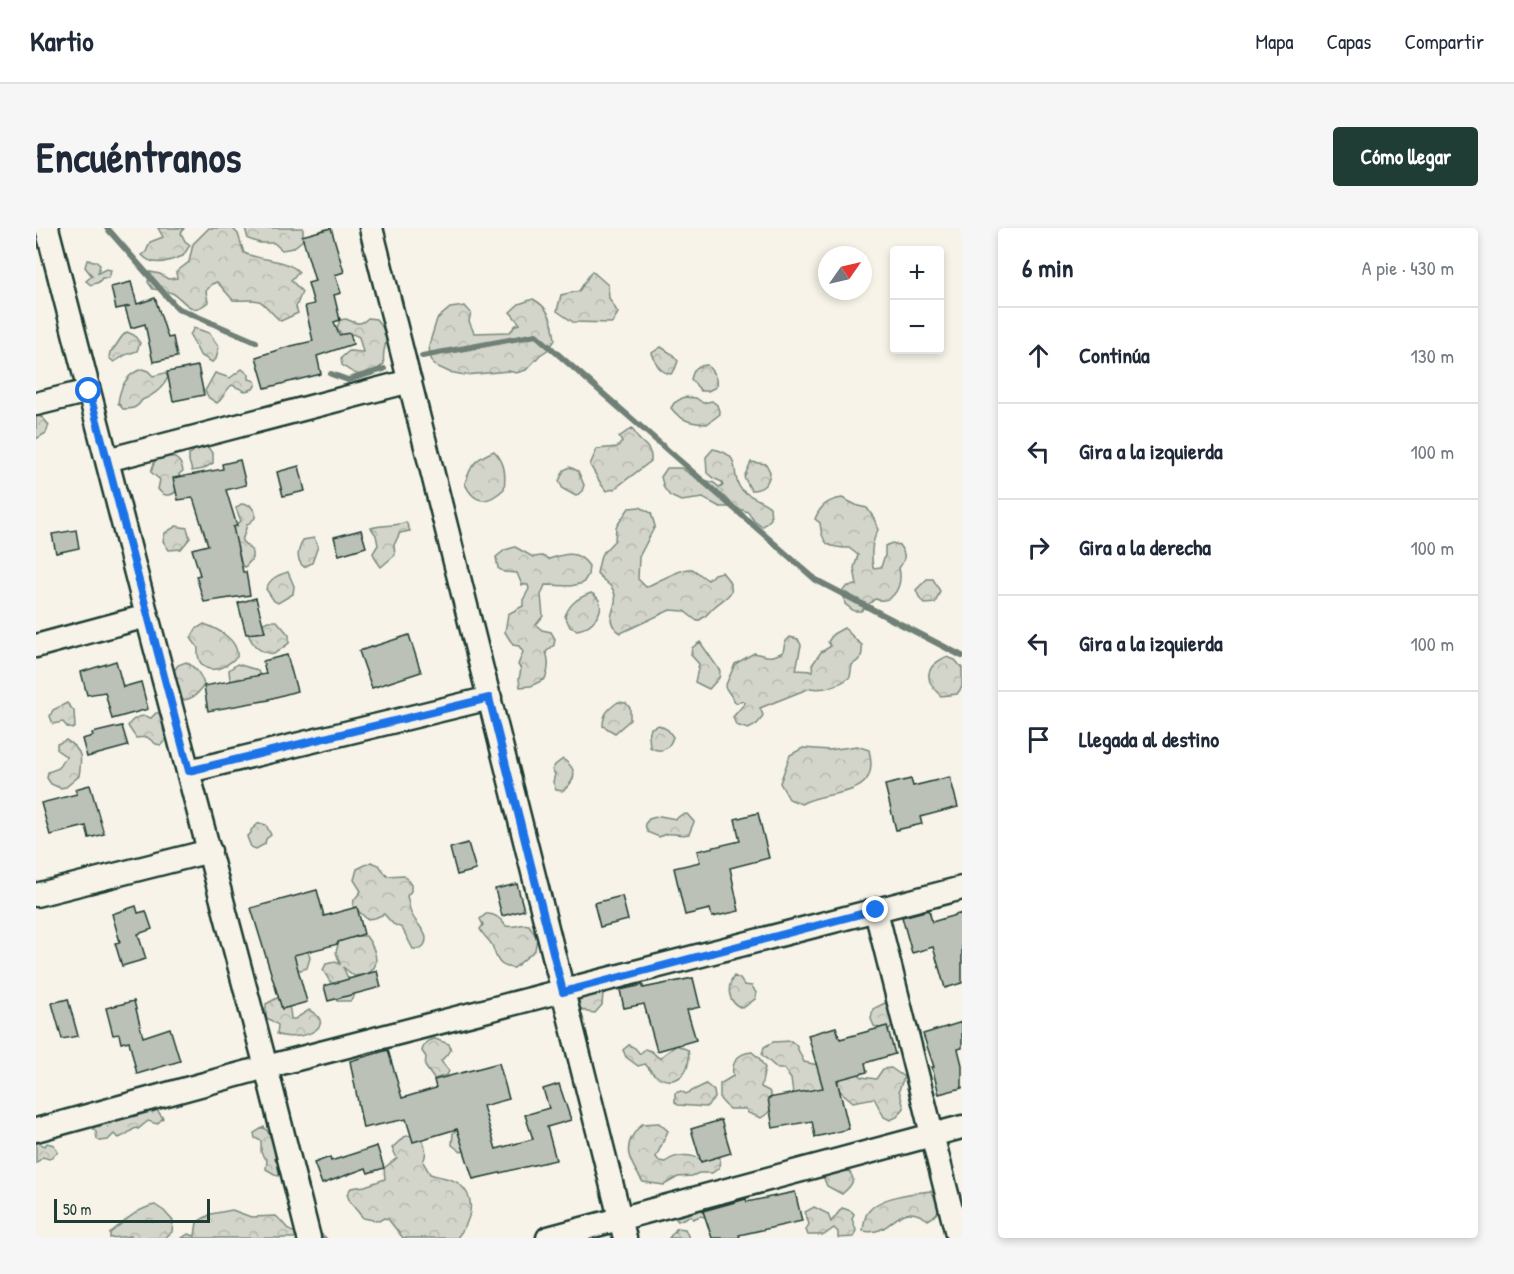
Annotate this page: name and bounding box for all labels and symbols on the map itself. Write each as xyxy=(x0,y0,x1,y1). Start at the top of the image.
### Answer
north arrow xyxy=(818,246,872,300)
route start xyxy=(75,377,101,403)
route end xyxy=(862,896,888,922)
scale bar xyxy=(54,1196,210,1224)

